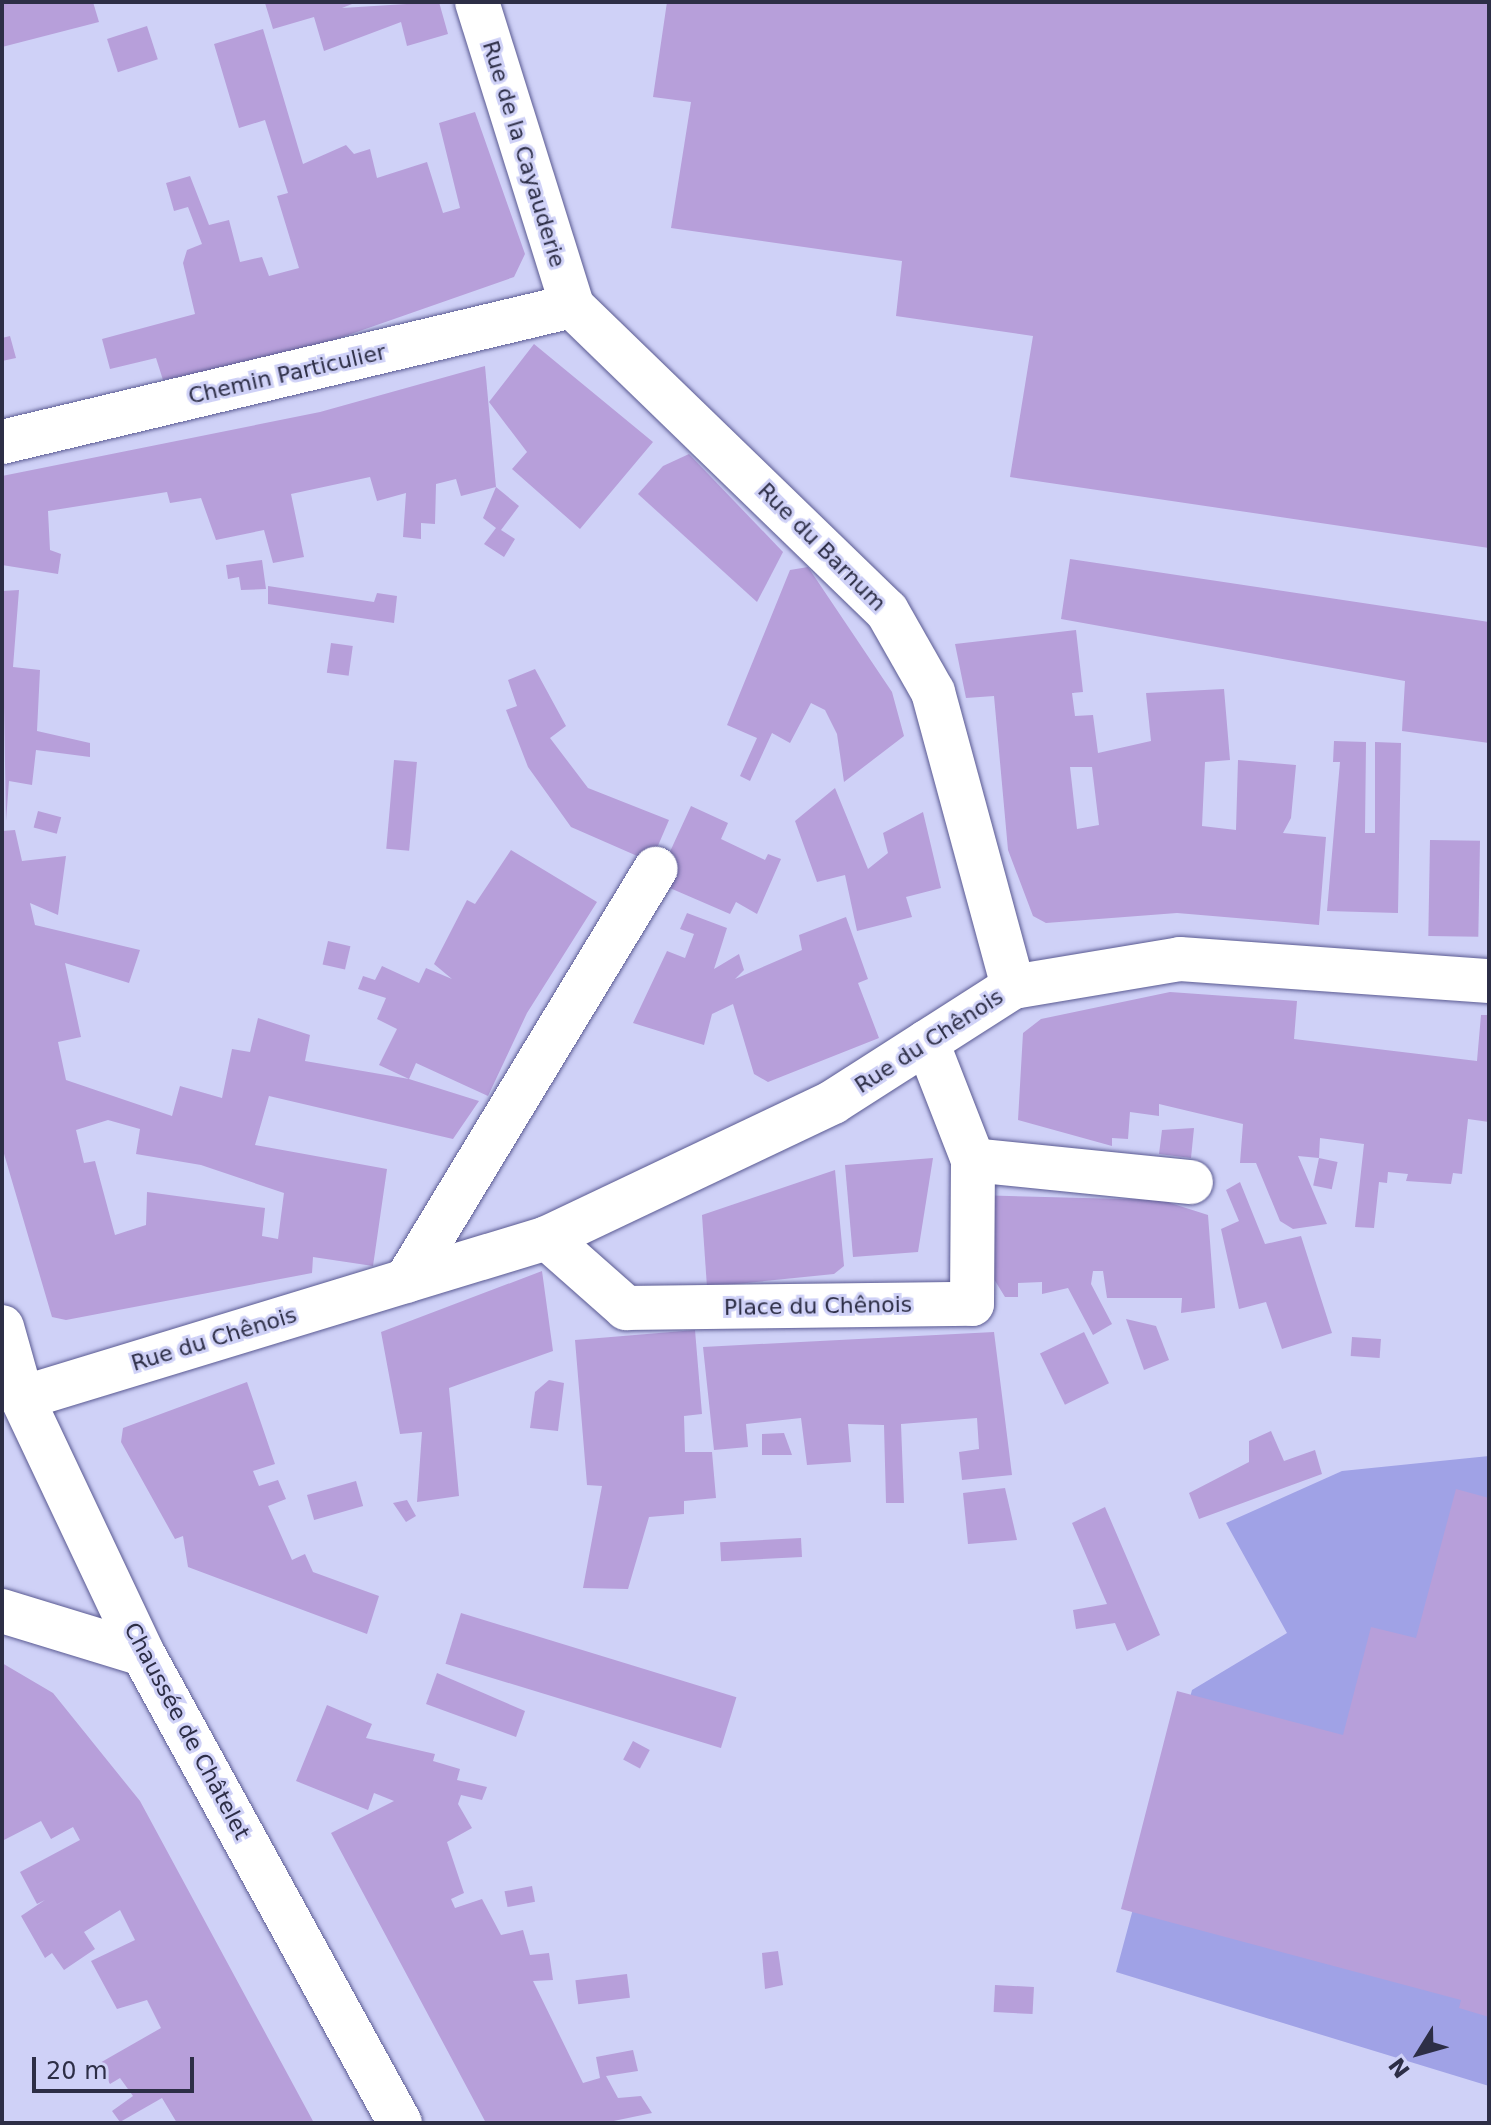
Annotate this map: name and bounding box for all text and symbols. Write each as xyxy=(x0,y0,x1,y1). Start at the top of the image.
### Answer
street label: Rue de la Cayauderie xyxy=(477,38,571,270)
street label: Chemin Particulier xyxy=(186,338,388,410)
street label: Rue du Barnum xyxy=(752,477,892,617)
street label: Rue du Chênois xyxy=(850,983,1008,1099)
street label: Place du Chênois xyxy=(724,1291,912,1321)
street label: Rue du Chênois xyxy=(128,1301,300,1377)
street label: Chaussée de Châtelet xyxy=(119,1618,255,1844)
north arrow xyxy=(1379,2013,1459,2093)
scale bar xyxy=(36,2041,198,2091)
text: N xyxy=(1384,2053,1415,2083)
text: 20 m xyxy=(46,2057,108,2085)

